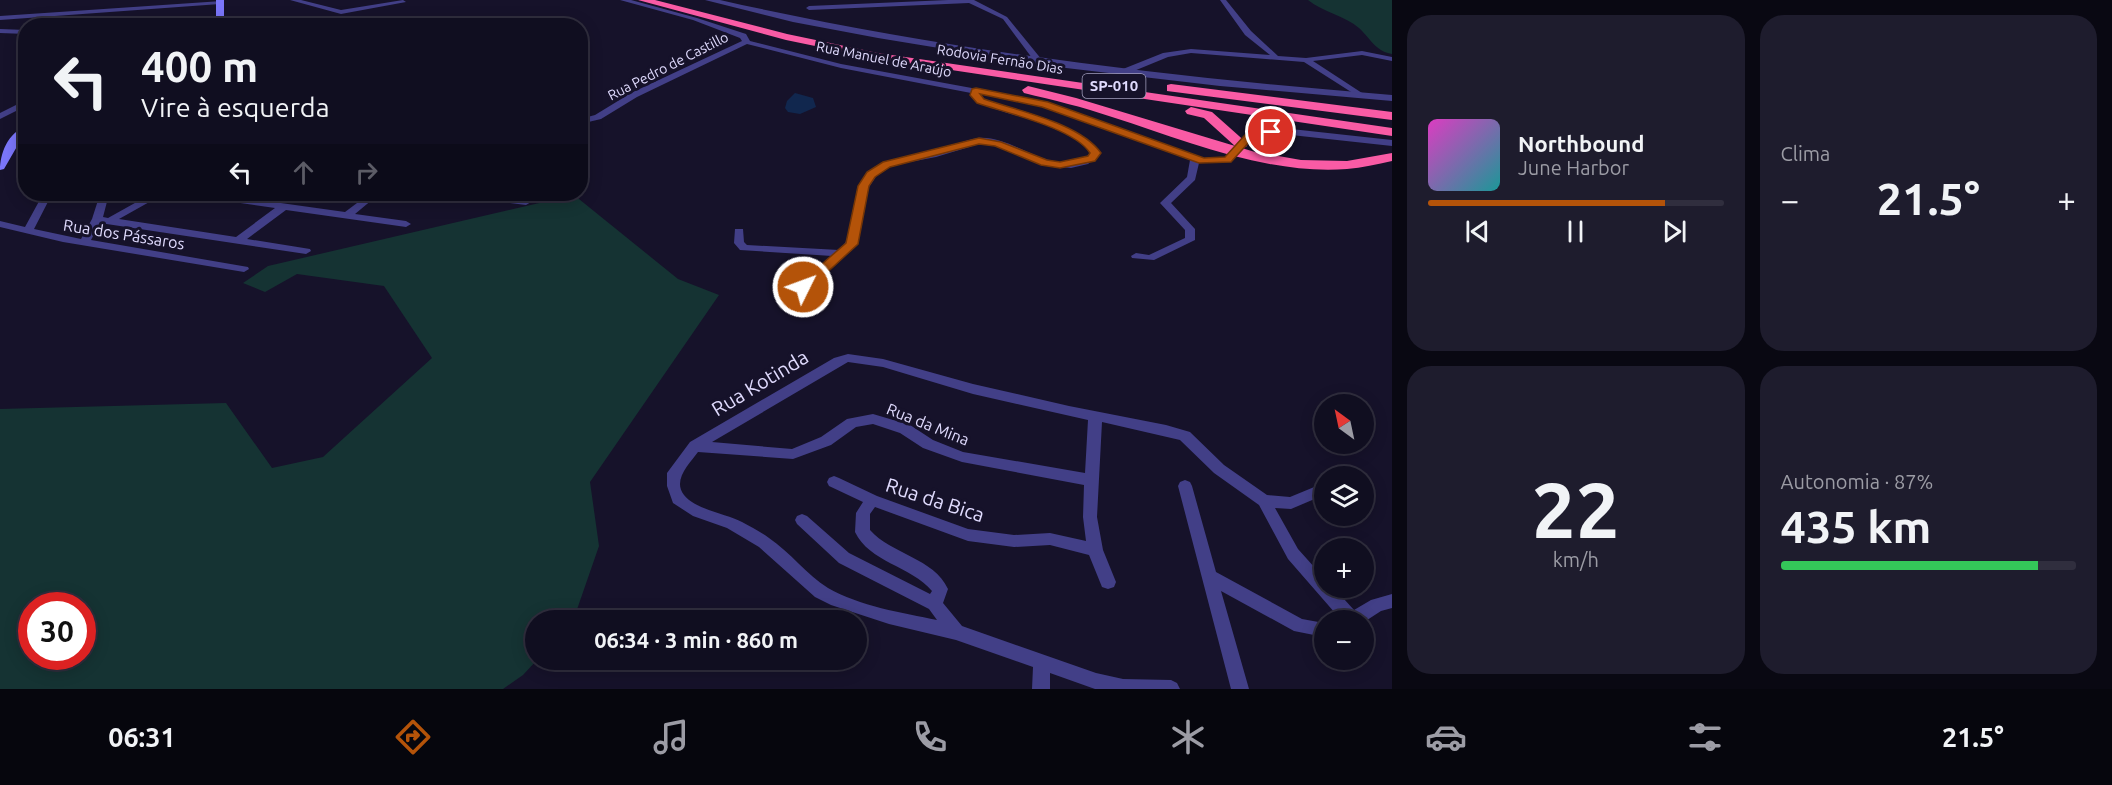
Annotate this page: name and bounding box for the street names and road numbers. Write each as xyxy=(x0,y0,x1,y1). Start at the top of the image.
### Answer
street label: Rua Pedro de Castillo xyxy=(605,29,731,103)
street label: Rua Manuel de Araújo xyxy=(815,38,953,80)
street label: Rodovia Fernão Dias xyxy=(936,41,1064,77)
road number: SP-010 xyxy=(1082,74,1146,98)
street label: Rua dos Pássaros xyxy=(62,216,186,252)
street label: Rua Kotinda xyxy=(707,345,812,420)
street label: Rua da Mina xyxy=(884,399,972,449)
street label: Rua da Bica xyxy=(883,473,987,526)

